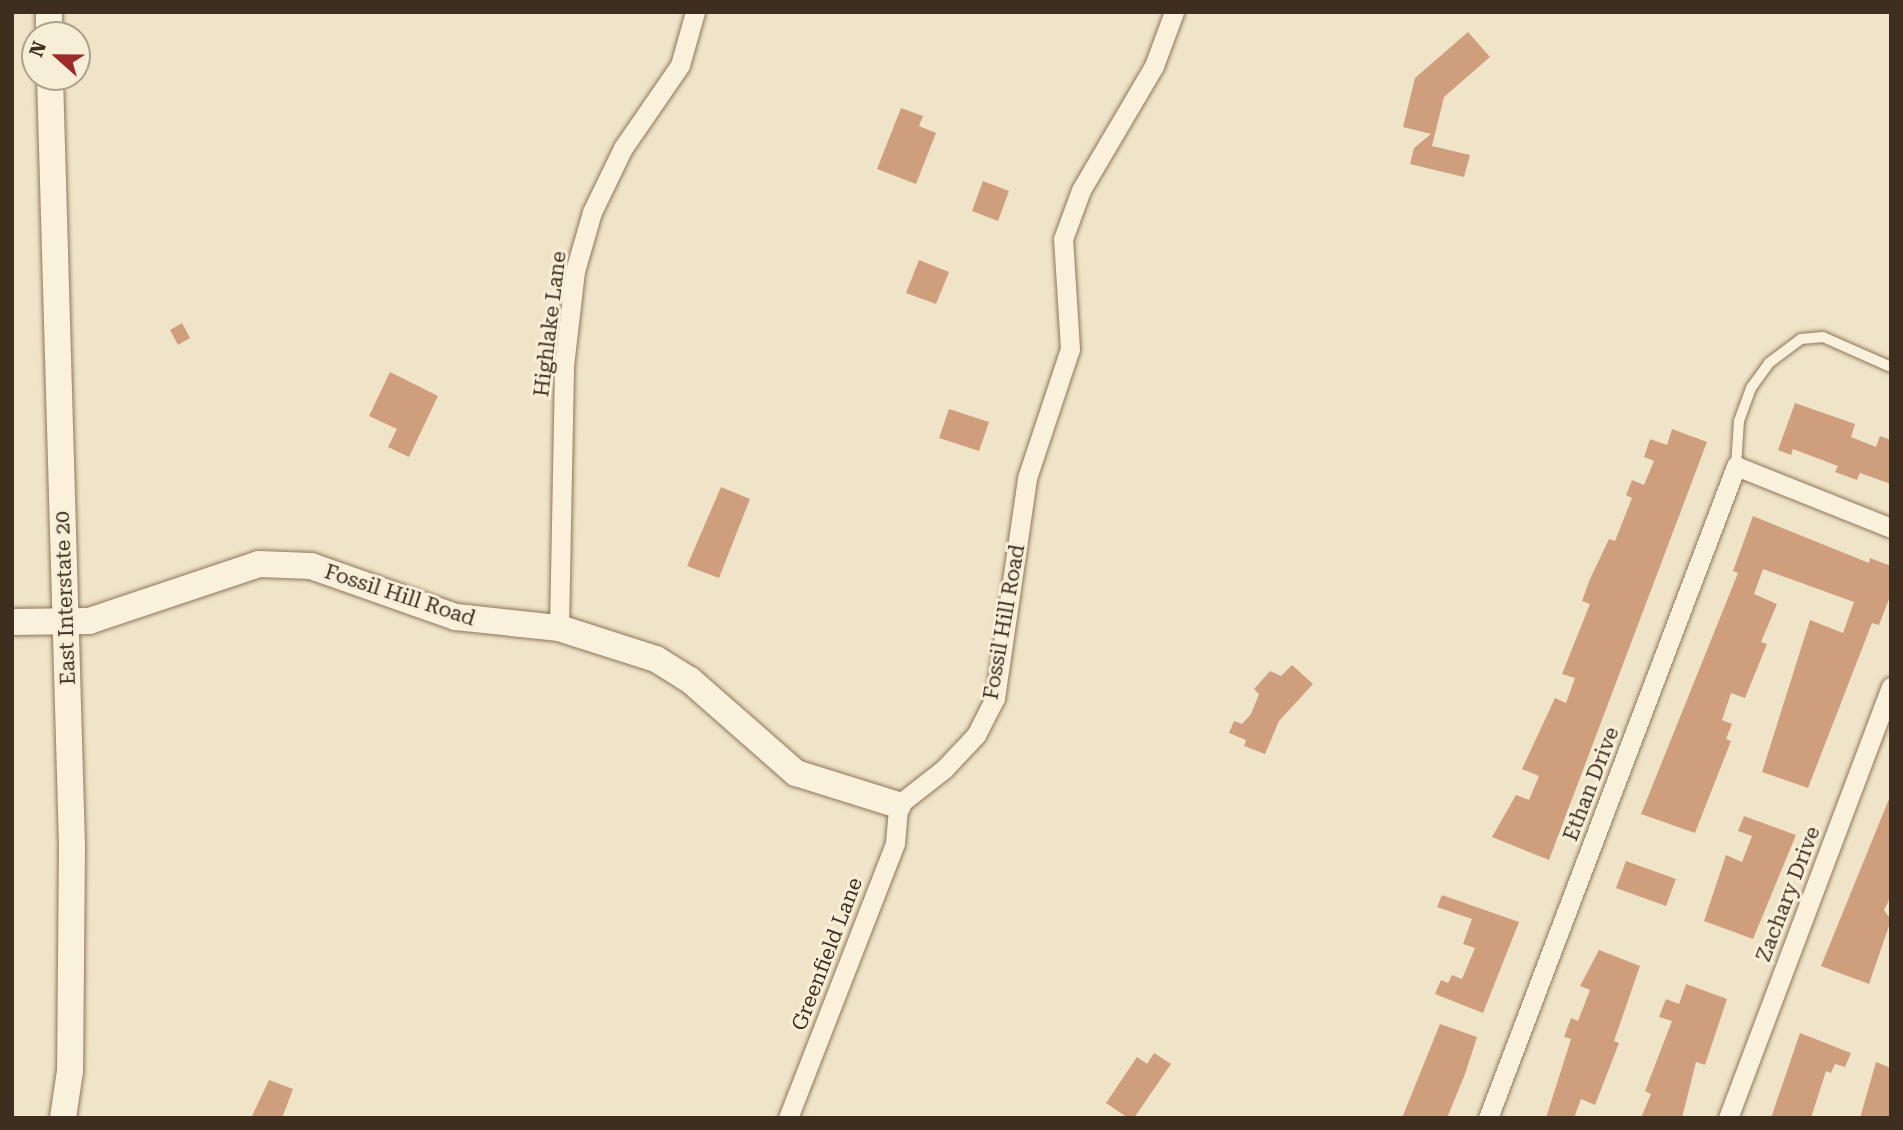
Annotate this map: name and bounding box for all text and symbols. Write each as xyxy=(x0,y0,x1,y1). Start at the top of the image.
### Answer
north arrow xyxy=(21,21,91,91)
text: N xyxy=(24,38,51,60)
street label: Highlake Lane xyxy=(529,250,571,398)
street label: East Interstate 20 xyxy=(49,511,81,685)
street label: Fossil Hill Road xyxy=(978,543,1030,701)
street label: Fossil Hill Road xyxy=(321,559,479,631)
street label: Ethan Drive xyxy=(1558,724,1624,844)
street label: Zachary Drive xyxy=(1751,823,1825,965)
street label: Greenfield Lane xyxy=(786,874,868,1034)

